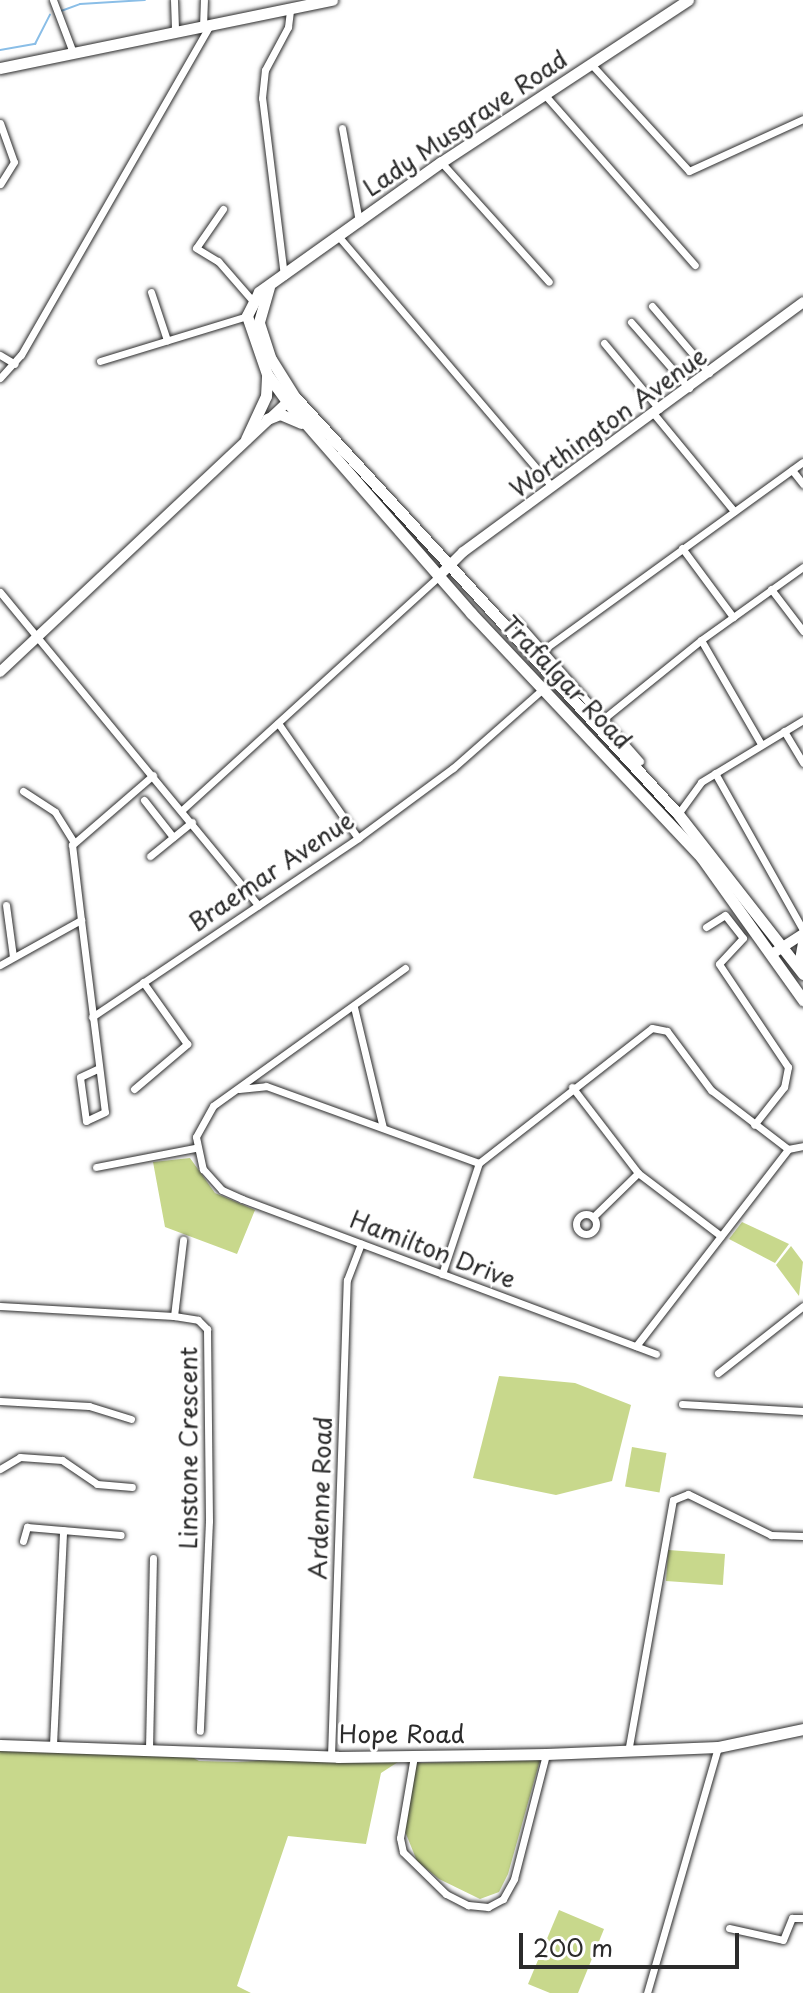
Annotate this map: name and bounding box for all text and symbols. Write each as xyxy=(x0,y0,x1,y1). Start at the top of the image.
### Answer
street label: Lady Musgrave Road xyxy=(358,44,572,202)
street label: Worthington Avenue xyxy=(505,342,711,502)
street label: Trafalgar Road xyxy=(496,609,638,755)
street label: Braemar Avenue xyxy=(183,805,359,937)
street label: Hamilton Drive xyxy=(346,1204,520,1294)
street label: Linstone Crescent xyxy=(174,1346,202,1550)
street label: Ardenne Road xyxy=(303,1416,337,1580)
street label: Hope Road xyxy=(340,1720,464,1748)
scale bar xyxy=(523,1917,743,1967)
text: 200 m xyxy=(533,1929,613,1965)

